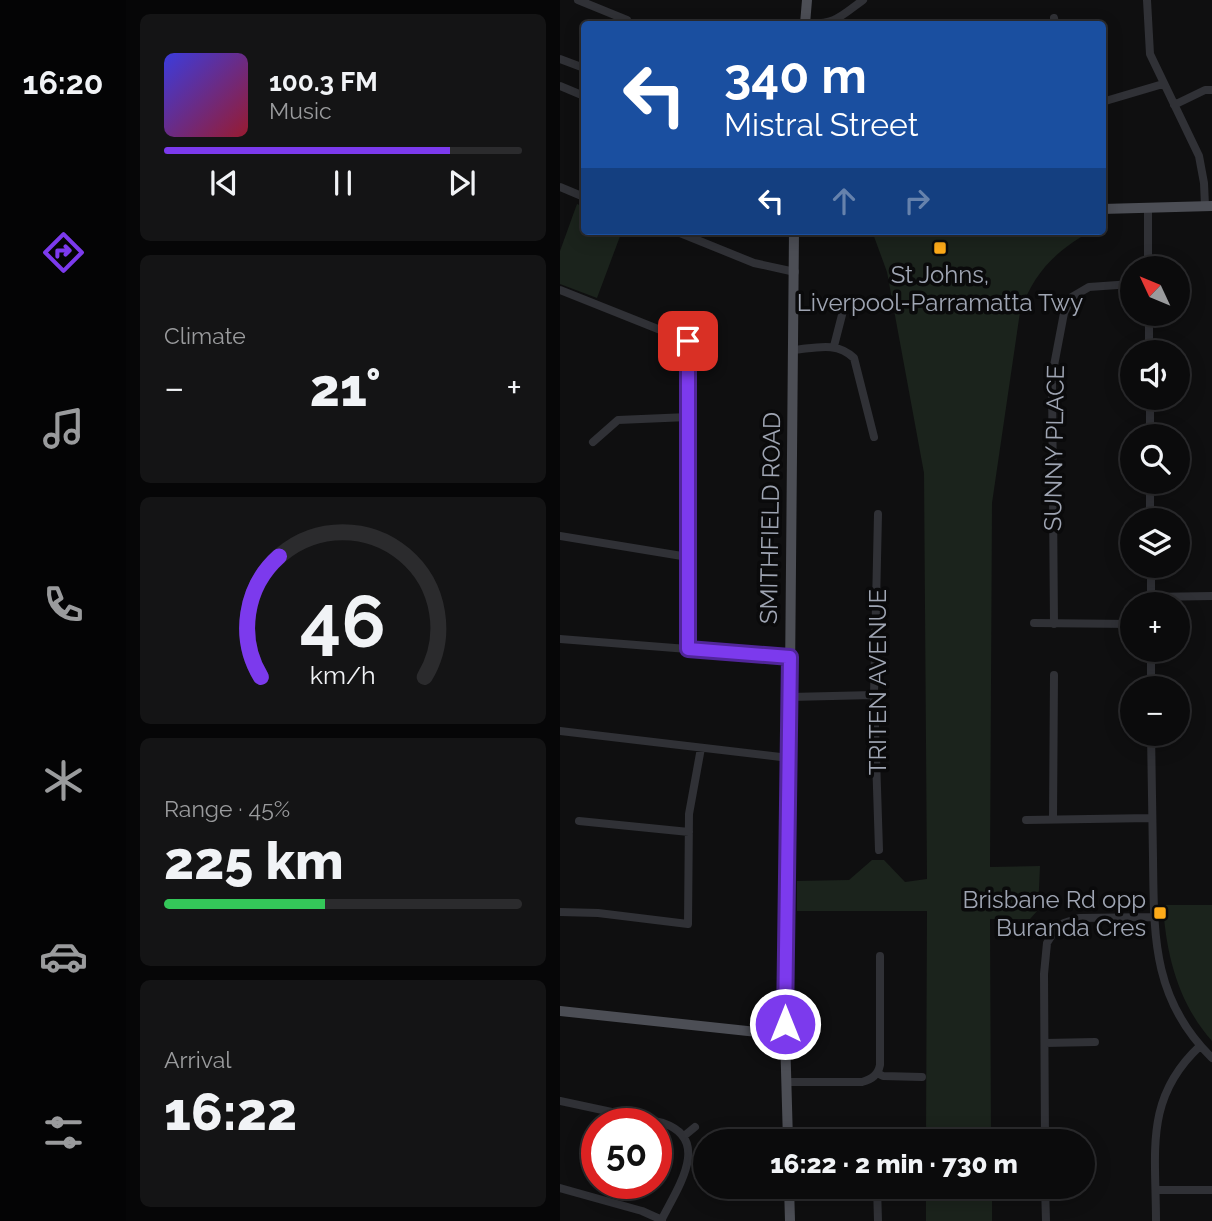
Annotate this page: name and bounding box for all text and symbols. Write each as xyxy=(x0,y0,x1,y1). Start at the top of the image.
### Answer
text: 340 m xyxy=(724,47,867,104)
icon: left xyxy=(609,49,700,140)
text: 16:20 xyxy=(23,64,103,101)
text: 100.3 FM xyxy=(269,67,378,97)
text: Music xyxy=(269,97,332,124)
text: Mistral Street xyxy=(724,106,918,143)
icon: previous xyxy=(205,164,243,202)
icon: pause xyxy=(324,164,362,202)
icon: next xyxy=(443,164,481,202)
icon: left xyxy=(752,182,790,220)
icon: ahead xyxy=(825,182,863,220)
icon: right xyxy=(898,182,936,220)
icon: directions xyxy=(39,228,88,277)
marker: St Johns, Liverpool-Parramatta Twy xyxy=(932,240,948,256)
north arrow xyxy=(1120,256,1190,326)
map controls xyxy=(1120,256,1190,746)
place label: St Johns, Liverpool-Parramatta Twy xyxy=(797,260,1083,317)
pin xyxy=(658,311,718,371)
text: Climate xyxy=(164,322,246,349)
icon: arrive xyxy=(669,322,707,360)
button: sound xyxy=(1120,340,1190,410)
text: 21° xyxy=(310,357,381,418)
text: − xyxy=(164,365,184,410)
text: + xyxy=(506,365,522,410)
street label: SUNNY PLACE xyxy=(1038,365,1070,531)
icon: music xyxy=(39,404,88,453)
street label: SMITHFIELD ROAD xyxy=(754,412,786,624)
button: search xyxy=(1120,424,1190,494)
button: layers xyxy=(1120,508,1190,578)
text: 46 xyxy=(300,579,386,664)
icon: phone xyxy=(39,580,88,629)
street label: TRITEN AVENUE xyxy=(863,589,892,775)
button: + xyxy=(1120,592,1190,662)
text: km/h xyxy=(310,659,376,689)
button: − xyxy=(1120,676,1190,746)
icon: climate xyxy=(39,756,88,805)
text: Range · 45% xyxy=(164,795,290,822)
text: 225 km xyxy=(164,830,344,891)
place label: Brisbane Rd opp Buranda Cres xyxy=(962,885,1146,942)
marker: Brisbane Rd opp Buranda Cres xyxy=(1152,905,1168,921)
icon: car xyxy=(39,932,88,981)
position arrow xyxy=(748,987,822,1061)
text: Arrival xyxy=(164,1046,231,1073)
text: 16:22 xyxy=(164,1081,297,1142)
icon: filters xyxy=(39,1108,88,1157)
speed limit sign: 50 xyxy=(581,1108,672,1199)
text: 16:22 · 2 min · 730 m xyxy=(770,1149,1018,1179)

